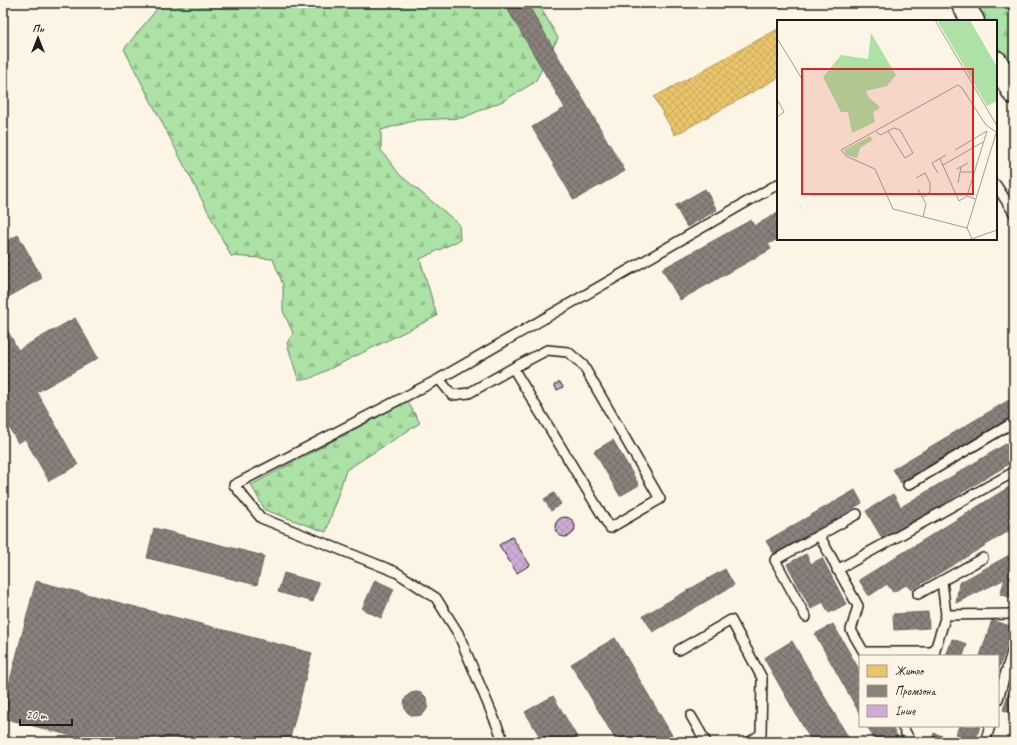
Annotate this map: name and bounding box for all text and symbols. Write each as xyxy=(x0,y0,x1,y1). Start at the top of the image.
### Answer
north arrow xyxy=(18,18,58,58)
inset map xyxy=(777,20,997,240)
text: Пн xyxy=(32,21,45,35)
legend xyxy=(859,655,999,727)
text: Житло xyxy=(895,663,925,679)
text: Промзона xyxy=(895,683,937,699)
scale bar xyxy=(20,701,72,727)
text: Інше xyxy=(895,703,916,719)
text: 20 m xyxy=(26,707,48,723)

